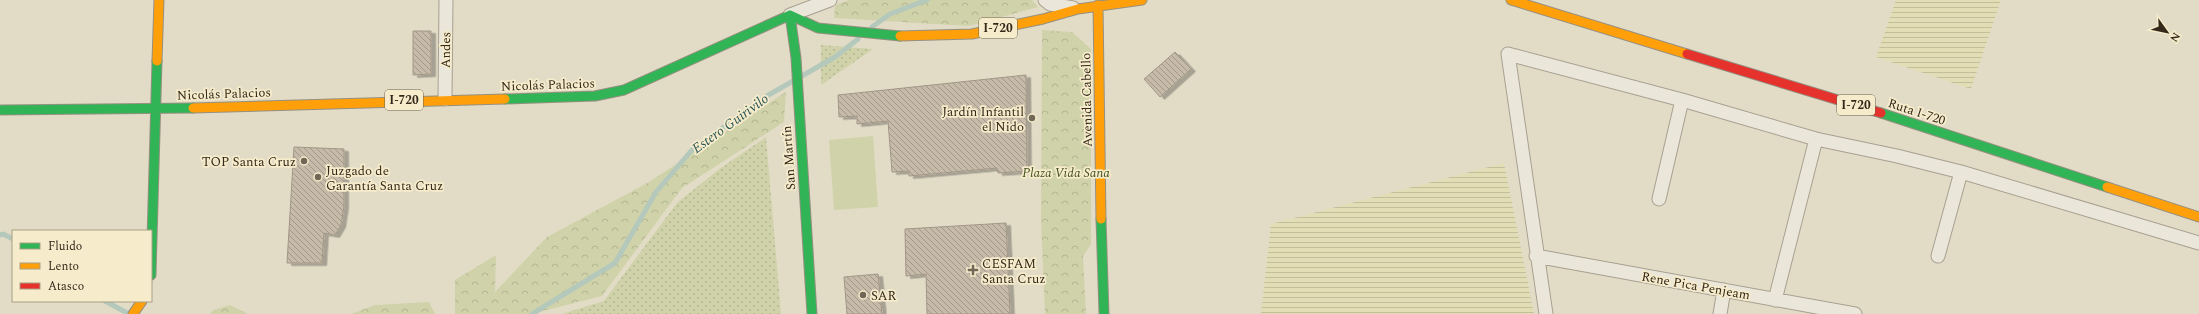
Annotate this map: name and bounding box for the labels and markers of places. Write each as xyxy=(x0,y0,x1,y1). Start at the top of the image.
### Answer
place label: Jardín Infantil el Nido xyxy=(942,102,1024,137)
marker: Jardín Infantil el Nido xyxy=(1027,113,1037,123)
place label: TOP Santa Cruz xyxy=(202,152,296,172)
marker: TOP Santa Cruz xyxy=(299,156,309,166)
place label: Juzgado de Garantía Santa Cruz xyxy=(326,161,443,196)
marker: Juzgado de Garantía Santa Cruz xyxy=(313,172,323,182)
place label: CESFAM Santa Cruz xyxy=(982,254,1045,289)
marker: CESFAM Santa Cruz xyxy=(967,264,979,276)
place label: SAR xyxy=(871,286,897,306)
marker: SAR xyxy=(858,290,868,300)

